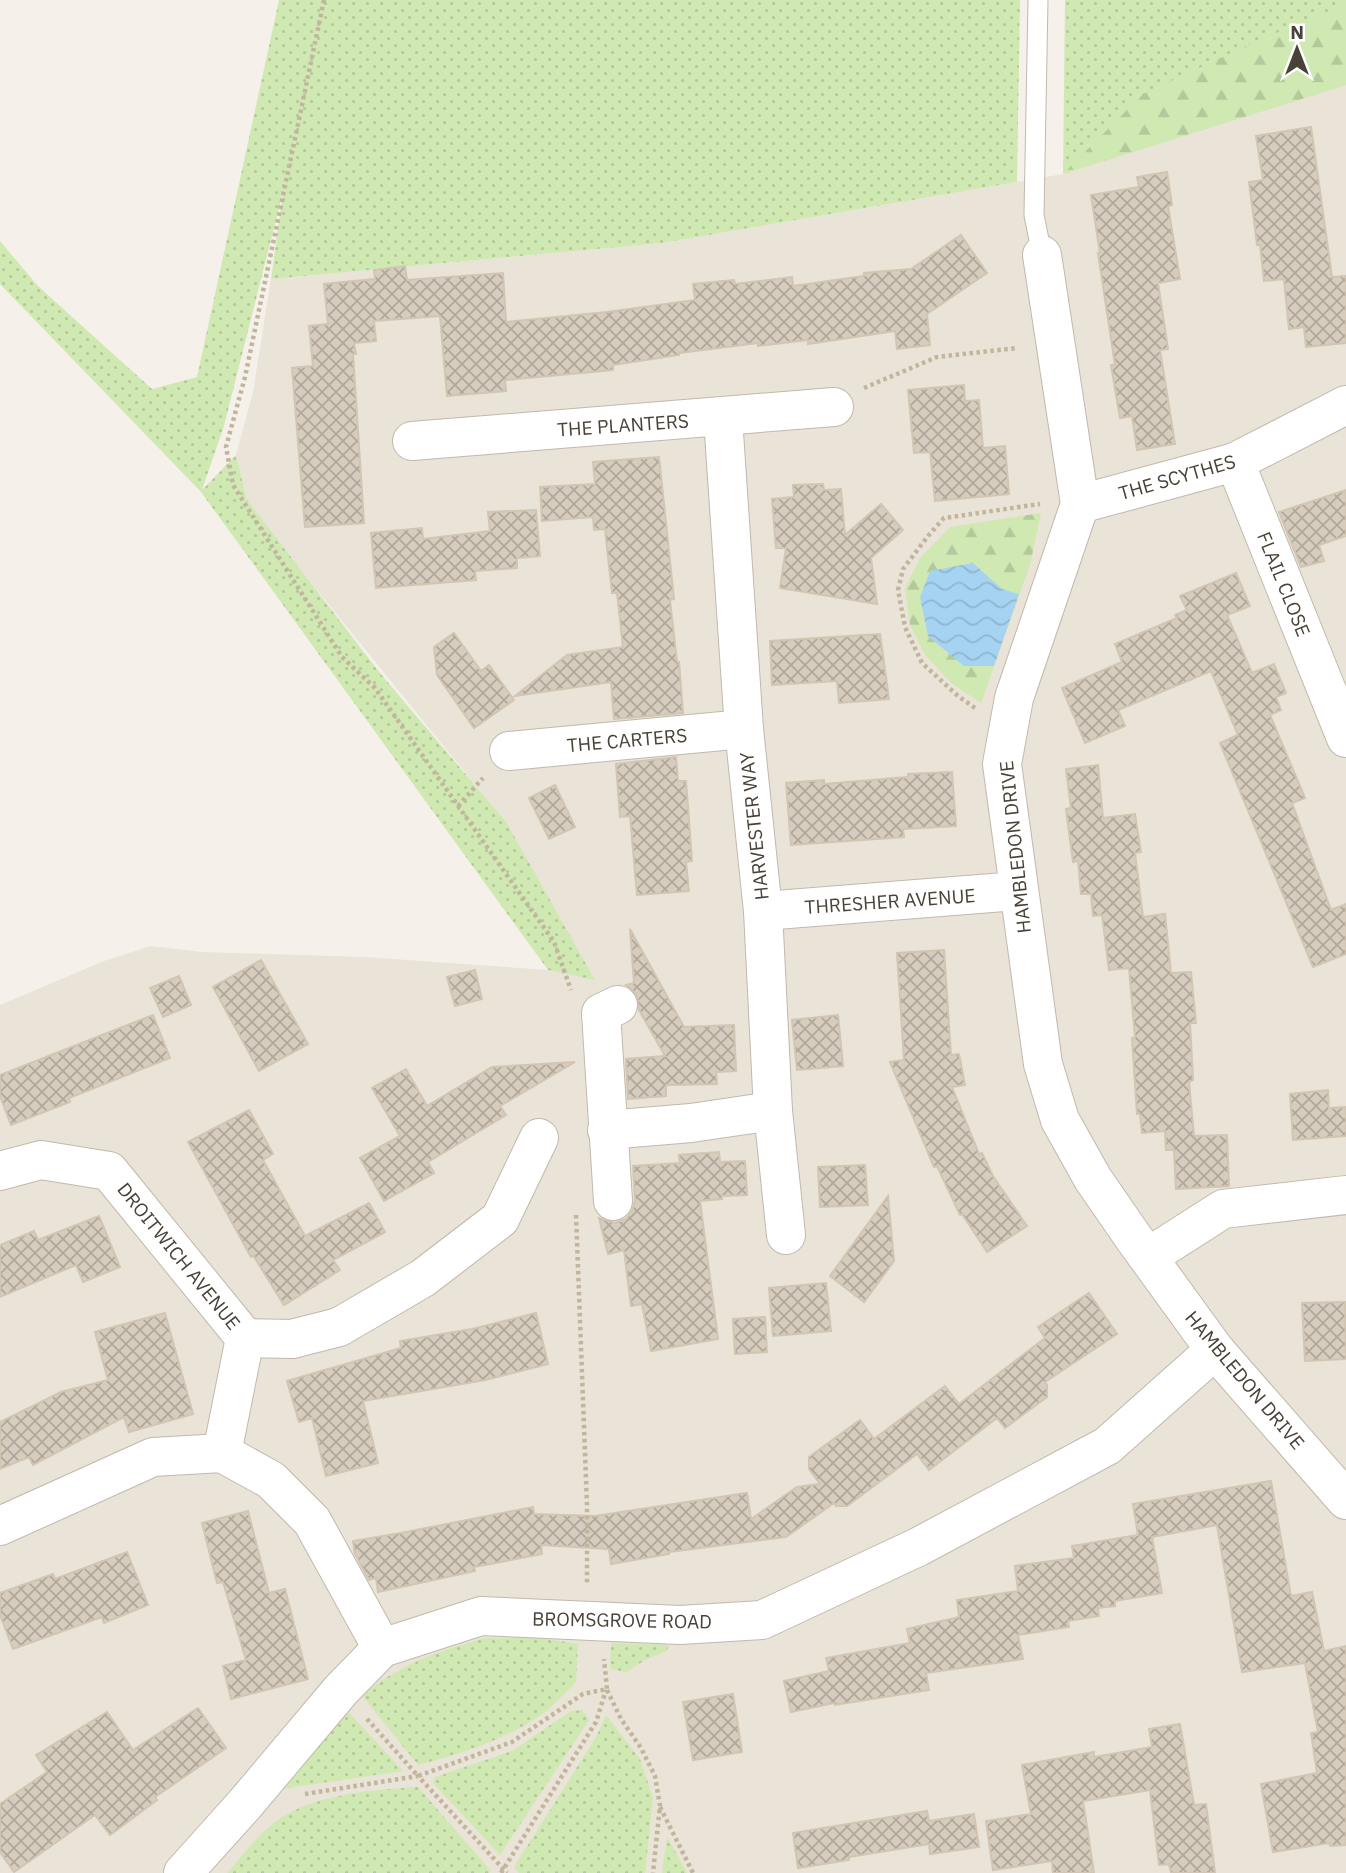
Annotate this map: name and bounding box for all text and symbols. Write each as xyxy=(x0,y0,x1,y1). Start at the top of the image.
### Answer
north arrow xyxy=(1262,14,1332,84)
text: N xyxy=(1290,20,1304,44)
street label: THE PLANTERS xyxy=(556,408,690,442)
street label: THE SCYTHES xyxy=(1116,449,1238,505)
street label: FLAIL CLOSE xyxy=(1252,528,1316,640)
street label: THE CARTERS xyxy=(566,723,688,757)
street label: HARVESTER WAY xyxy=(734,750,774,901)
street label: HAMBLEDON DRIVE xyxy=(994,760,1036,934)
street label: THRESHER AVENUE xyxy=(804,883,976,919)
street label: DROITWICH AVENUE xyxy=(112,1178,246,1334)
street label: HAMBLEDON DRIVE xyxy=(1180,1306,1310,1454)
street label: BROMSGROVE ROAD xyxy=(532,1606,712,1634)

